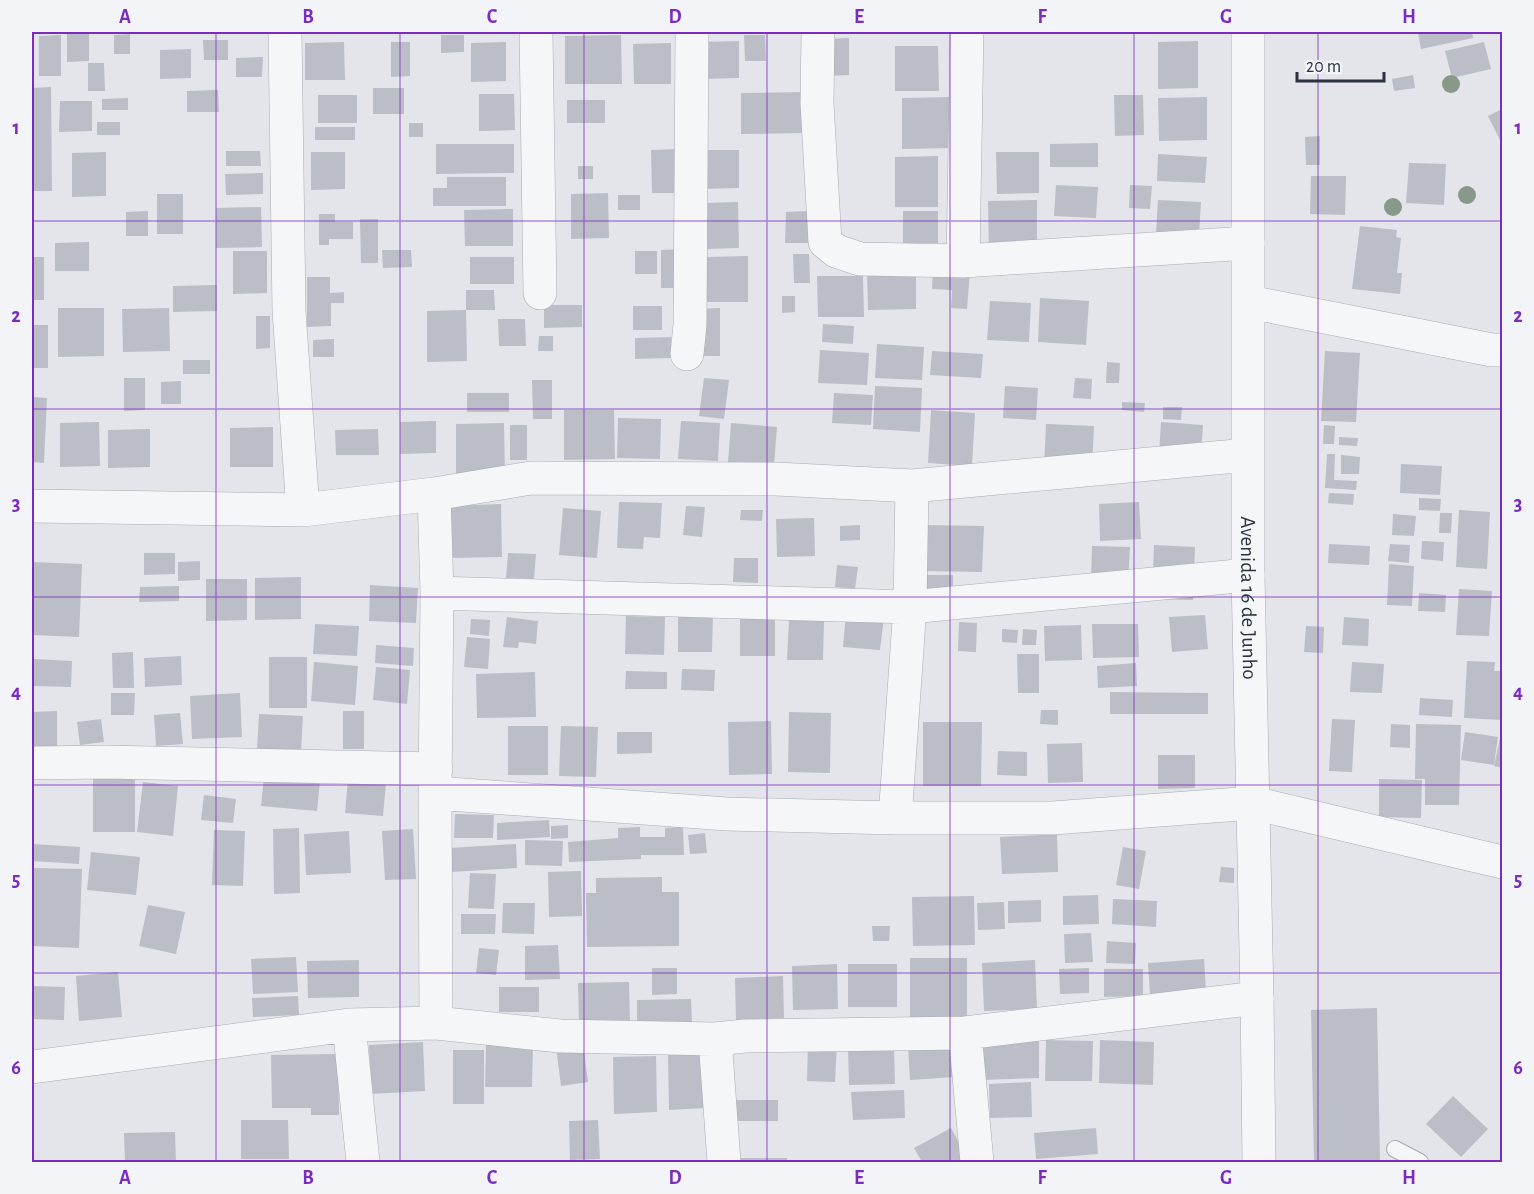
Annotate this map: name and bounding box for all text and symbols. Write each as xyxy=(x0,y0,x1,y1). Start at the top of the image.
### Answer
text: A xyxy=(119,7,131,27)
text: B xyxy=(302,7,314,27)
text: C xyxy=(487,7,498,27)
text: D xyxy=(668,7,682,27)
text: E xyxy=(854,7,864,27)
text: F xyxy=(1037,7,1047,27)
text: G xyxy=(1220,7,1232,27)
text: H xyxy=(1402,7,1416,27)
scale bar xyxy=(1297,45,1384,83)
text: 20 m xyxy=(1306,58,1341,76)
text: 1 xyxy=(12,118,20,138)
text: 1 xyxy=(1514,118,1522,138)
text: 2 xyxy=(11,306,21,326)
text: 2 xyxy=(1513,306,1523,326)
text: 3 xyxy=(12,494,20,514)
text: 3 xyxy=(1514,494,1522,514)
street label: Avenida 16 de Junho xyxy=(1237,516,1261,680)
text: 4 xyxy=(11,682,21,702)
text: 4 xyxy=(1513,682,1523,702)
text: 5 xyxy=(12,870,20,890)
text: 5 xyxy=(1514,870,1522,890)
text: 6 xyxy=(11,1058,21,1078)
text: 6 xyxy=(1513,1058,1523,1078)
text: A xyxy=(119,1168,131,1188)
text: B xyxy=(302,1168,314,1188)
text: C xyxy=(487,1168,498,1188)
text: D xyxy=(668,1168,682,1188)
text: E xyxy=(854,1168,864,1188)
text: F xyxy=(1037,1168,1047,1188)
text: G xyxy=(1220,1168,1232,1188)
text: H xyxy=(1402,1168,1416,1188)

